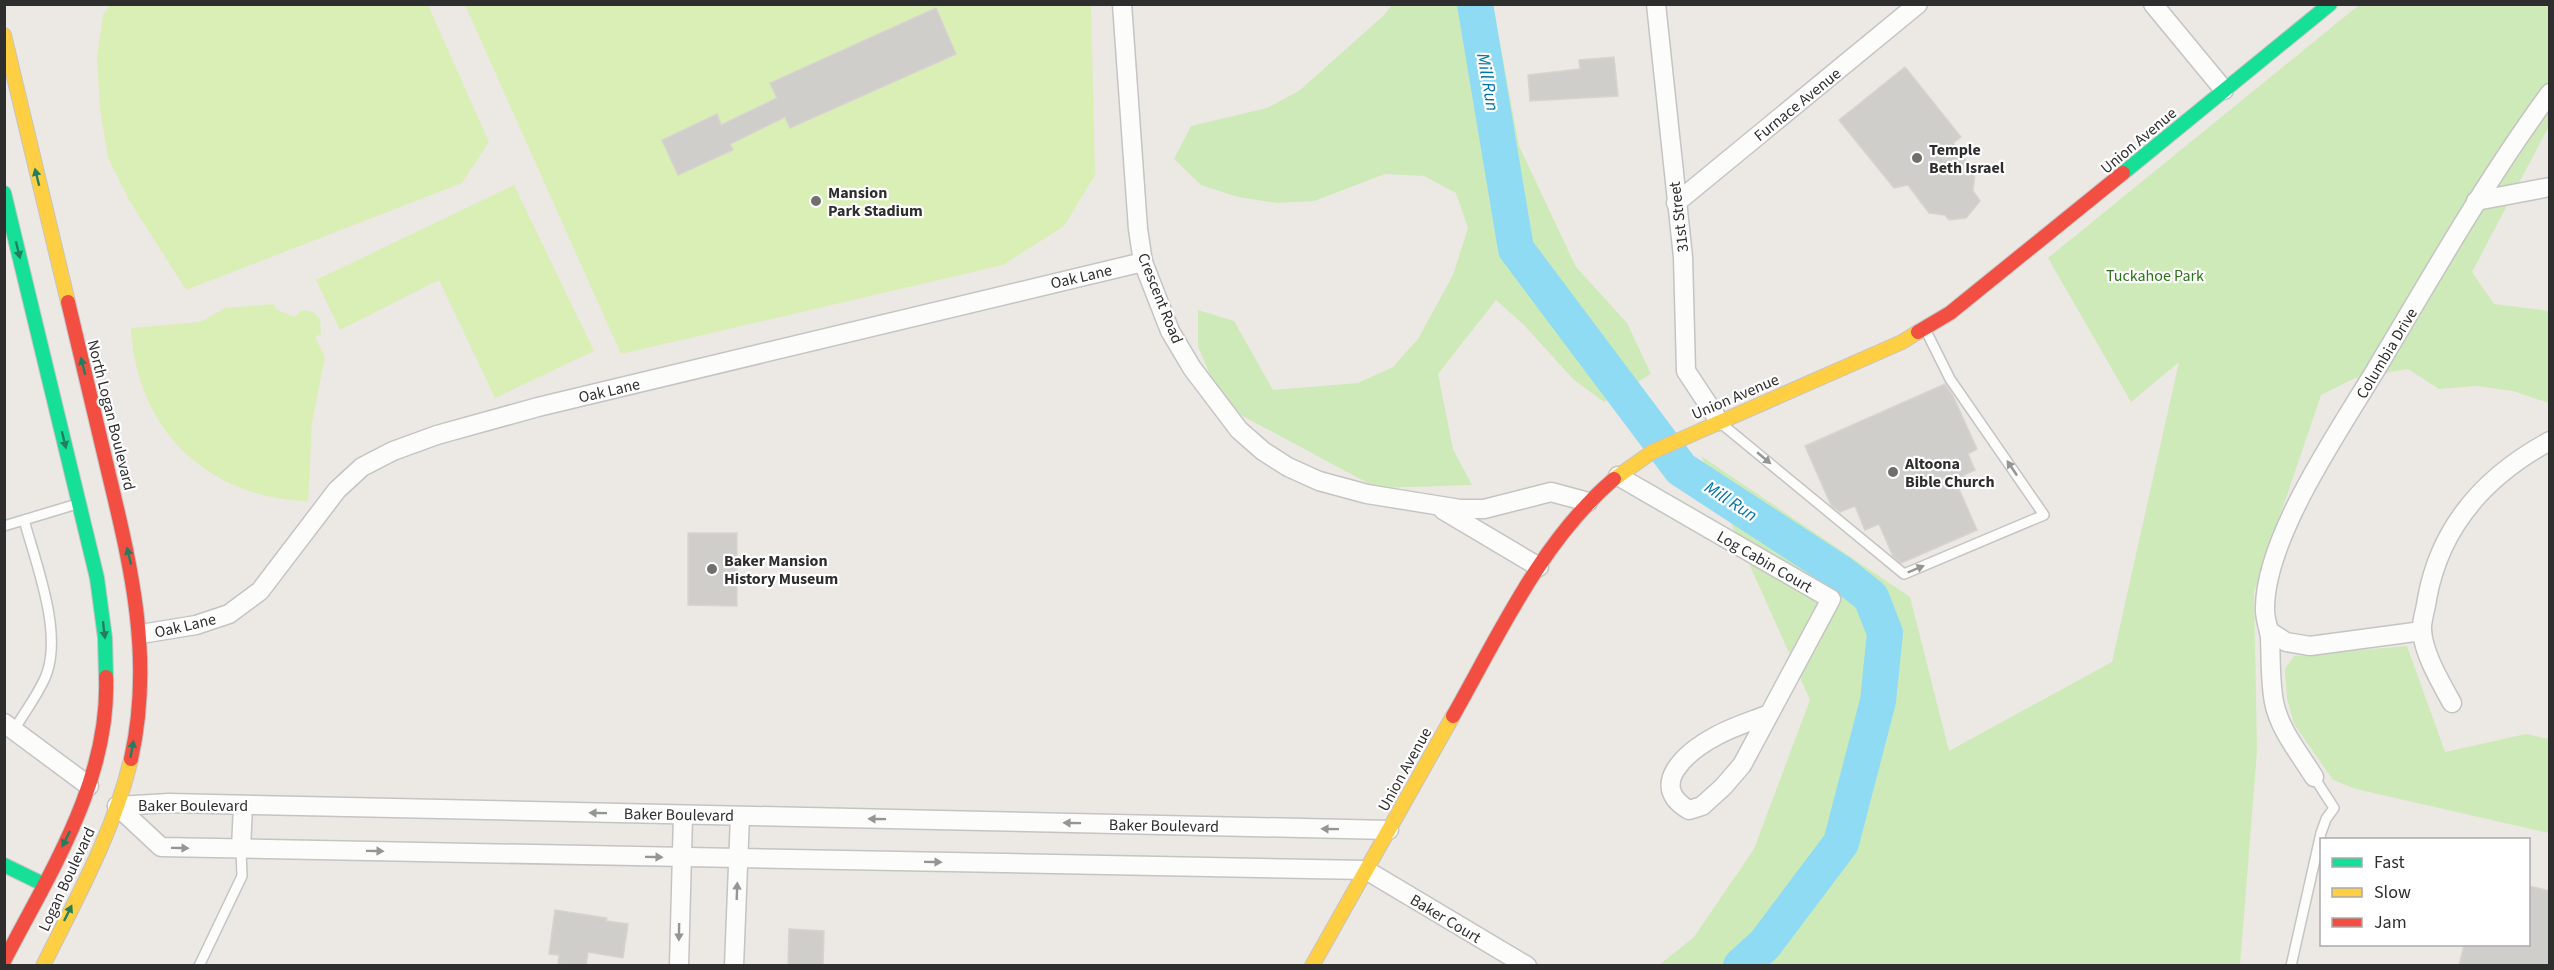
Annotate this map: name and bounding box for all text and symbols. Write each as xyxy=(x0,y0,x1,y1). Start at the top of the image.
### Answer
water label: Mill Run xyxy=(1470,51,1505,113)
street label: Furnace Avenue xyxy=(1749,63,1846,147)
street label: Union Avenue xyxy=(2096,102,2181,179)
place label: Temple Beth Israel xyxy=(1929,139,2005,179)
marker: Temple Beth Israel xyxy=(1910,151,1924,165)
one-way arrow xyxy=(32,168,42,186)
street label: 31st Street xyxy=(1664,180,1694,253)
place label: Mansion Park Stadium xyxy=(828,182,923,222)
marker: Mansion Park Stadium xyxy=(809,194,823,208)
one-way arrow xyxy=(14,241,24,259)
street label: Crescent Road xyxy=(1132,250,1188,347)
street label: Oak Lane xyxy=(1048,259,1114,295)
park label: Tuckahoe Park xyxy=(2106,265,2204,287)
street label: Columbia Drive xyxy=(2351,304,2423,403)
street label: North Logan Boulevard xyxy=(82,338,140,493)
one-way arrow xyxy=(78,357,88,376)
street label: Union Avenue xyxy=(1688,369,1783,425)
street label: Oak Lane xyxy=(576,373,642,409)
one-way arrow xyxy=(60,430,70,449)
one-way arrow xyxy=(1756,452,1772,465)
place label: Altoona Bible Church xyxy=(1904,453,1995,493)
one-way arrow xyxy=(2006,461,2018,477)
marker: Altoona Bible Church xyxy=(1886,465,1900,479)
water label: Mill Run xyxy=(1699,475,1762,528)
street label: Log Cabin Court xyxy=(1713,526,1817,598)
one-way arrow xyxy=(123,547,133,565)
place label: Baker Mansion History Museum xyxy=(724,550,838,590)
marker: Baker Mansion History Museum xyxy=(705,562,719,576)
one-way arrow xyxy=(1908,564,1926,574)
street label: Oak Lane xyxy=(152,608,218,644)
one-way arrow xyxy=(99,621,109,640)
street label: Union Avenue xyxy=(1373,723,1437,815)
one-way arrow xyxy=(128,740,137,759)
street label: Baker Boulevard xyxy=(138,795,248,817)
street label: Baker Boulevard xyxy=(624,803,734,827)
one-way arrow xyxy=(589,808,608,817)
one-way arrow xyxy=(868,814,887,824)
street label: Baker Boulevard xyxy=(1109,814,1219,838)
one-way arrow xyxy=(1063,818,1082,828)
street label: Logan Boulevard xyxy=(33,824,101,935)
one-way arrow xyxy=(1321,824,1340,834)
one-way arrow xyxy=(61,831,71,848)
legend xyxy=(2320,838,2530,946)
one-way arrow xyxy=(171,843,190,852)
one-way arrow xyxy=(366,847,385,856)
text: Fast xyxy=(2374,850,2405,875)
one-way arrow xyxy=(645,852,664,861)
one-way arrow xyxy=(924,857,943,867)
text: Slow xyxy=(2374,880,2411,905)
one-way arrow xyxy=(732,881,741,900)
street label: Baker Court xyxy=(1406,889,1486,949)
one-way arrow xyxy=(63,904,73,922)
text: Jam xyxy=(2374,910,2407,935)
one-way arrow xyxy=(675,923,684,942)

